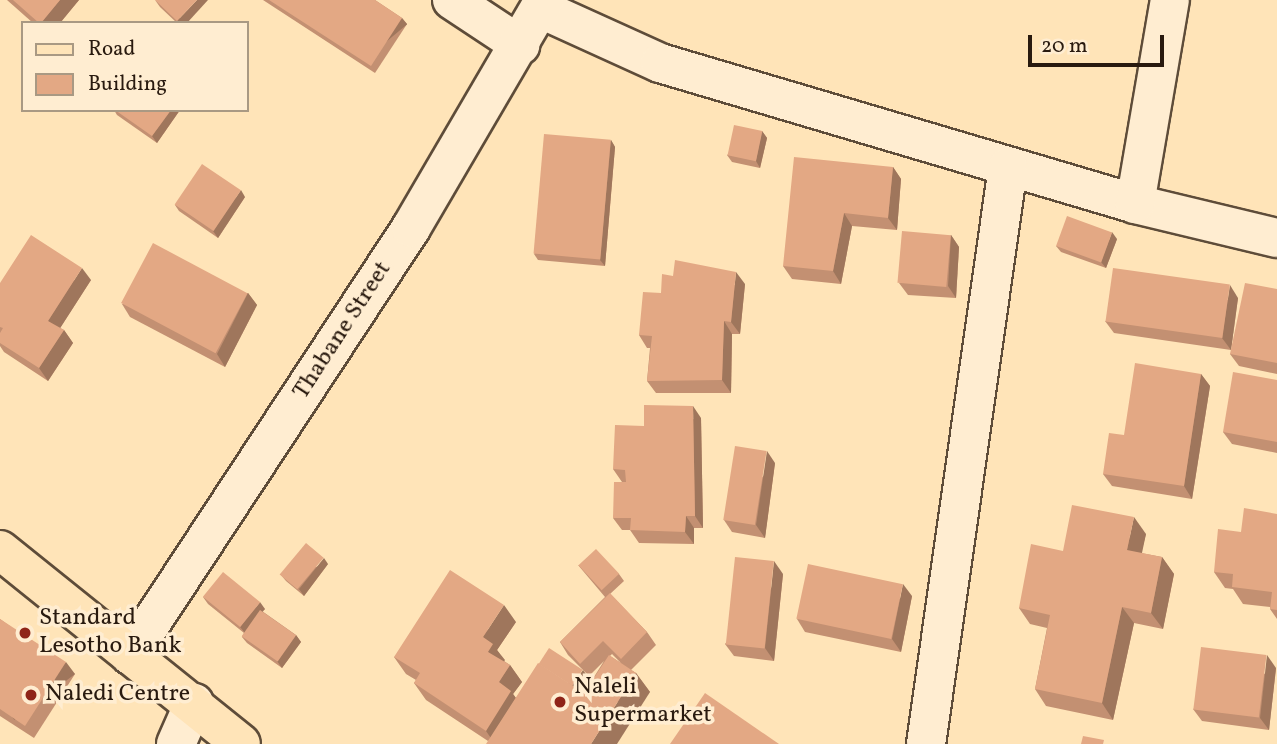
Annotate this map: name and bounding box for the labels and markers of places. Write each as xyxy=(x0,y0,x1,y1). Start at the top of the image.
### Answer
place label: Standard Lesotho Bank xyxy=(39,605,181,661)
marker: Standard Lesotho Bank xyxy=(17,625,33,641)
place label: Naleli Supermarket xyxy=(574,674,712,730)
place label: Naledi Centre xyxy=(45,681,190,709)
marker: Naledi Centre xyxy=(23,687,39,703)
marker: Naleli Supermarket xyxy=(552,694,568,710)

